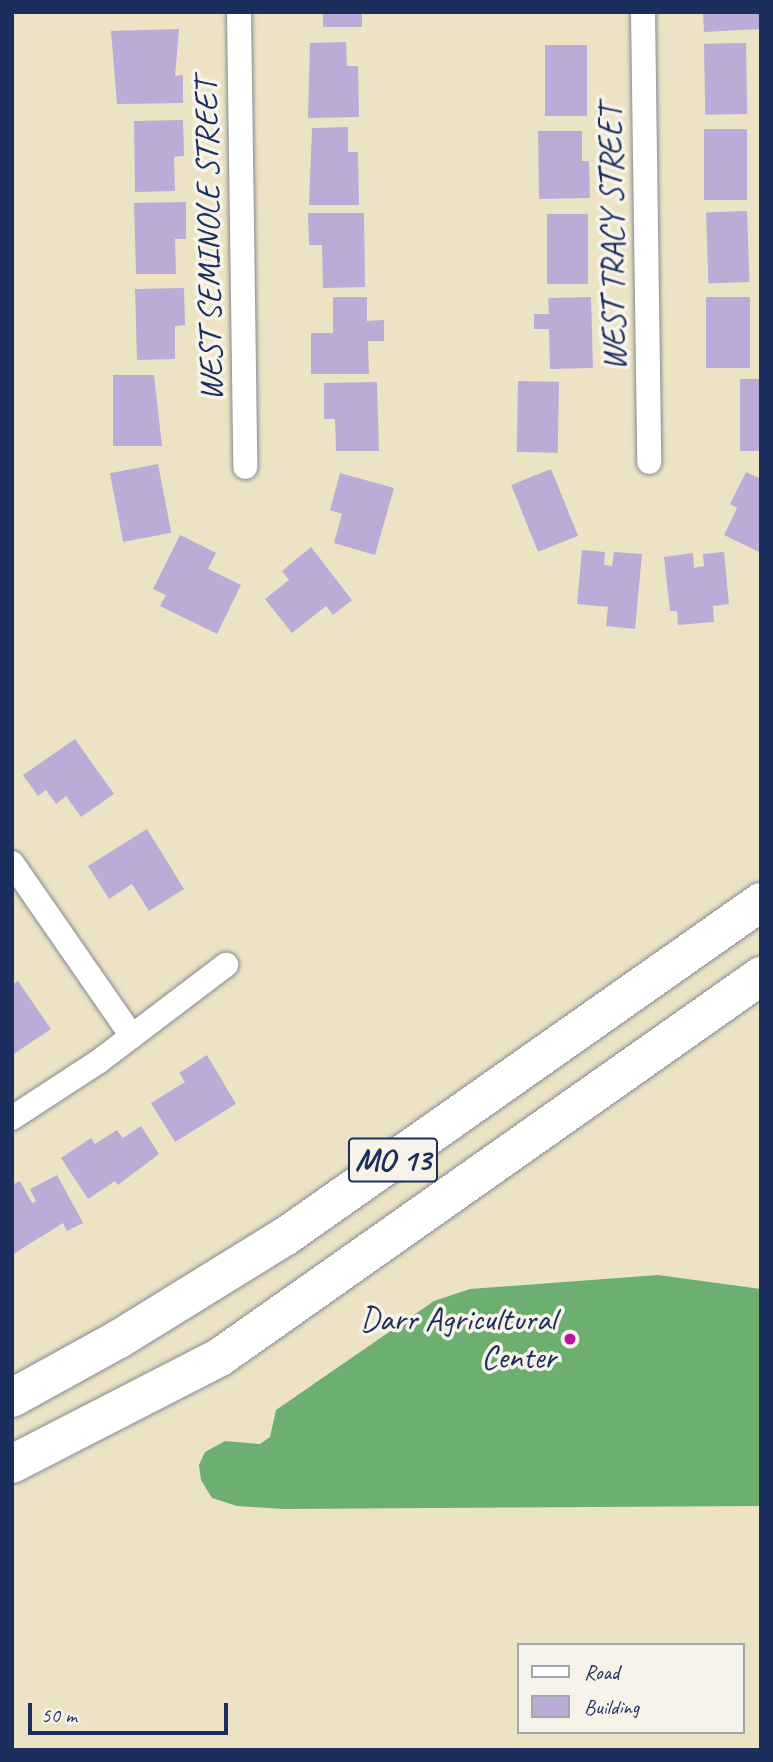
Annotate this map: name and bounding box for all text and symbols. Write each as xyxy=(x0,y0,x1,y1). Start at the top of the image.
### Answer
street label: WEST SEMINOLE STREET xyxy=(186,79,232,401)
street label: WEST TRACY STREET xyxy=(591,105,635,371)
road number: MO 13 xyxy=(348,1132,438,1189)
place label: Darr Agricultural Center xyxy=(359,1300,556,1378)
marker: Darr Agricultural Center xyxy=(562,1331,578,1347)
legend xyxy=(518,1643,745,1734)
text: Road xyxy=(584,1659,619,1685)
scale bar xyxy=(32,1688,231,1732)
text: Building xyxy=(584,1694,639,1720)
text: 50 m xyxy=(41,1702,77,1728)

